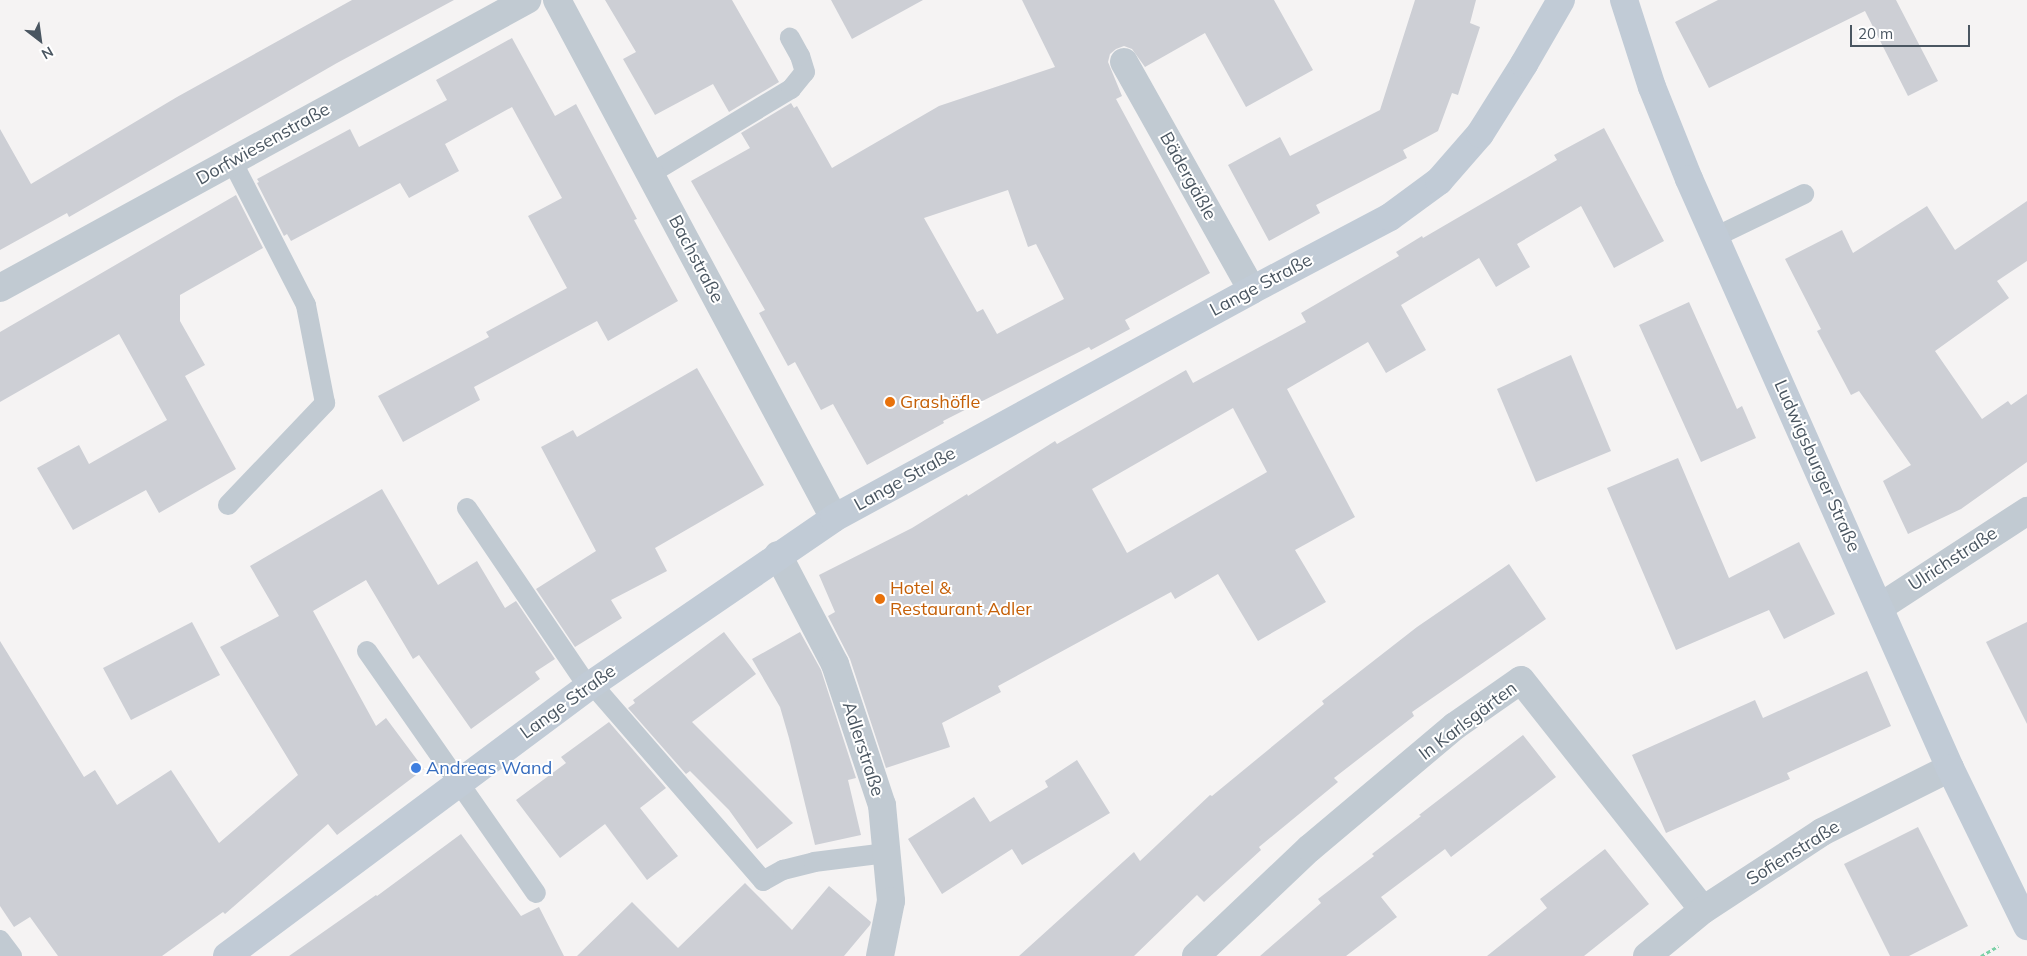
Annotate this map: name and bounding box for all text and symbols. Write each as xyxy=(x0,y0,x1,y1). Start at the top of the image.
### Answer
north arrow xyxy=(15,15,65,65)
scale bar xyxy=(1852,15,1972,47)
text: 20 m xyxy=(1858,24,1893,43)
text: N xyxy=(38,43,57,63)
street label: Dorfwiesenstraße xyxy=(192,98,334,190)
street label: Bädergäßle xyxy=(1155,128,1221,224)
street label: Bachstraße xyxy=(664,212,728,306)
street label: Lange Straße xyxy=(1206,249,1316,321)
street label: Ludwigsburger Straße xyxy=(1769,377,1865,555)
place label: Grashöfle xyxy=(900,391,980,413)
marker: Grashöfle xyxy=(884,396,896,408)
street label: Lange Straße xyxy=(851,442,959,516)
street label: Ulrichstraße xyxy=(1905,522,2001,596)
place label: Hotel & Restaurant Adler xyxy=(890,578,1032,620)
marker: Hotel & Restaurant Adler xyxy=(874,593,886,605)
street label: Lange Straße xyxy=(516,660,620,744)
street label: In Karlsgärten xyxy=(1415,677,1521,765)
street label: Adlerstraße xyxy=(838,699,888,799)
place label: Andreas Wand xyxy=(426,757,552,779)
marker: Andreas Wand xyxy=(410,762,422,774)
street label: Sofienstraße xyxy=(1742,816,1844,890)

